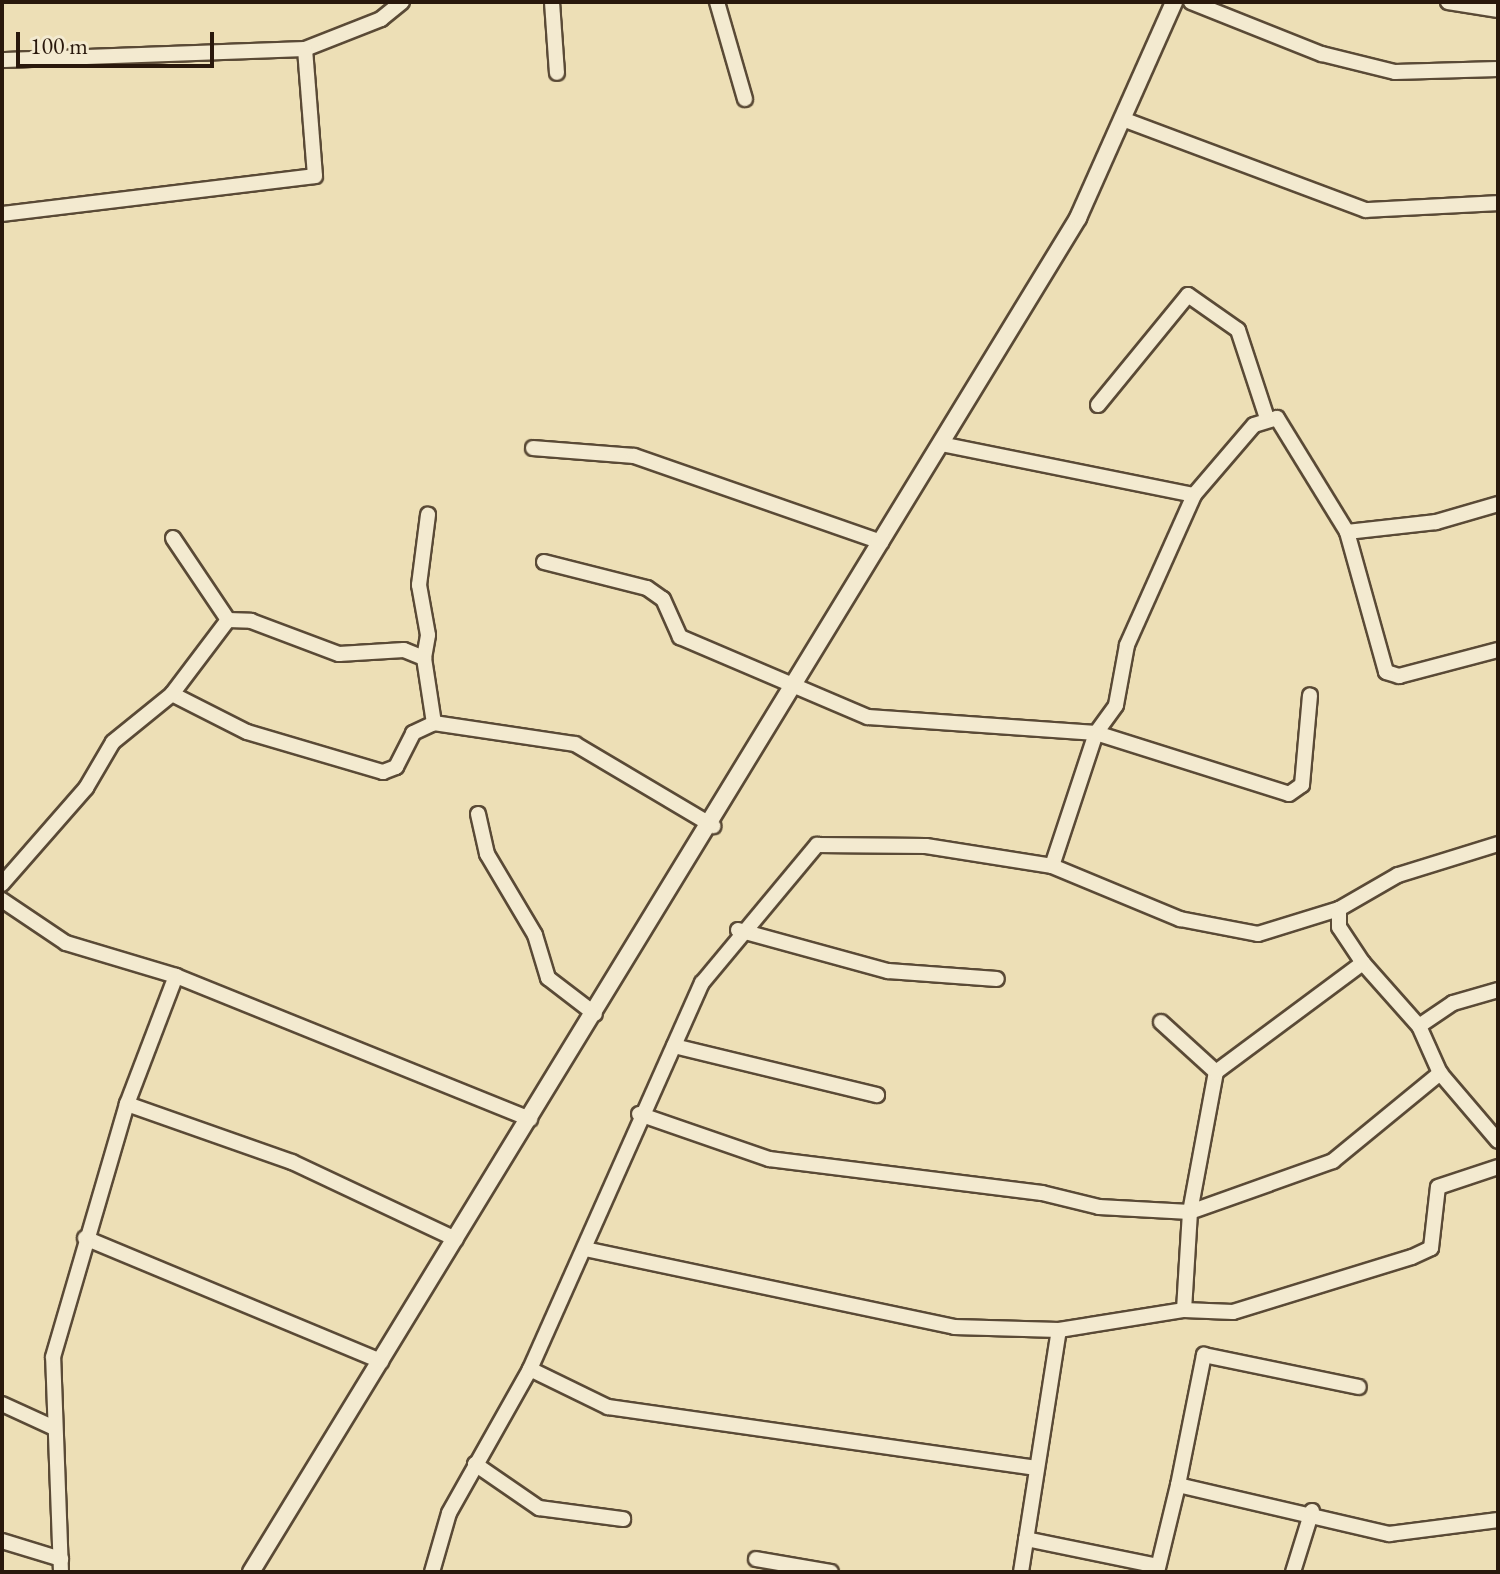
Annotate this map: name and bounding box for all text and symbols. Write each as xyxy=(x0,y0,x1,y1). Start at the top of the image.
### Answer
scale bar xyxy=(20,16,218,66)
text: 100 m xyxy=(30,30,88,61)

